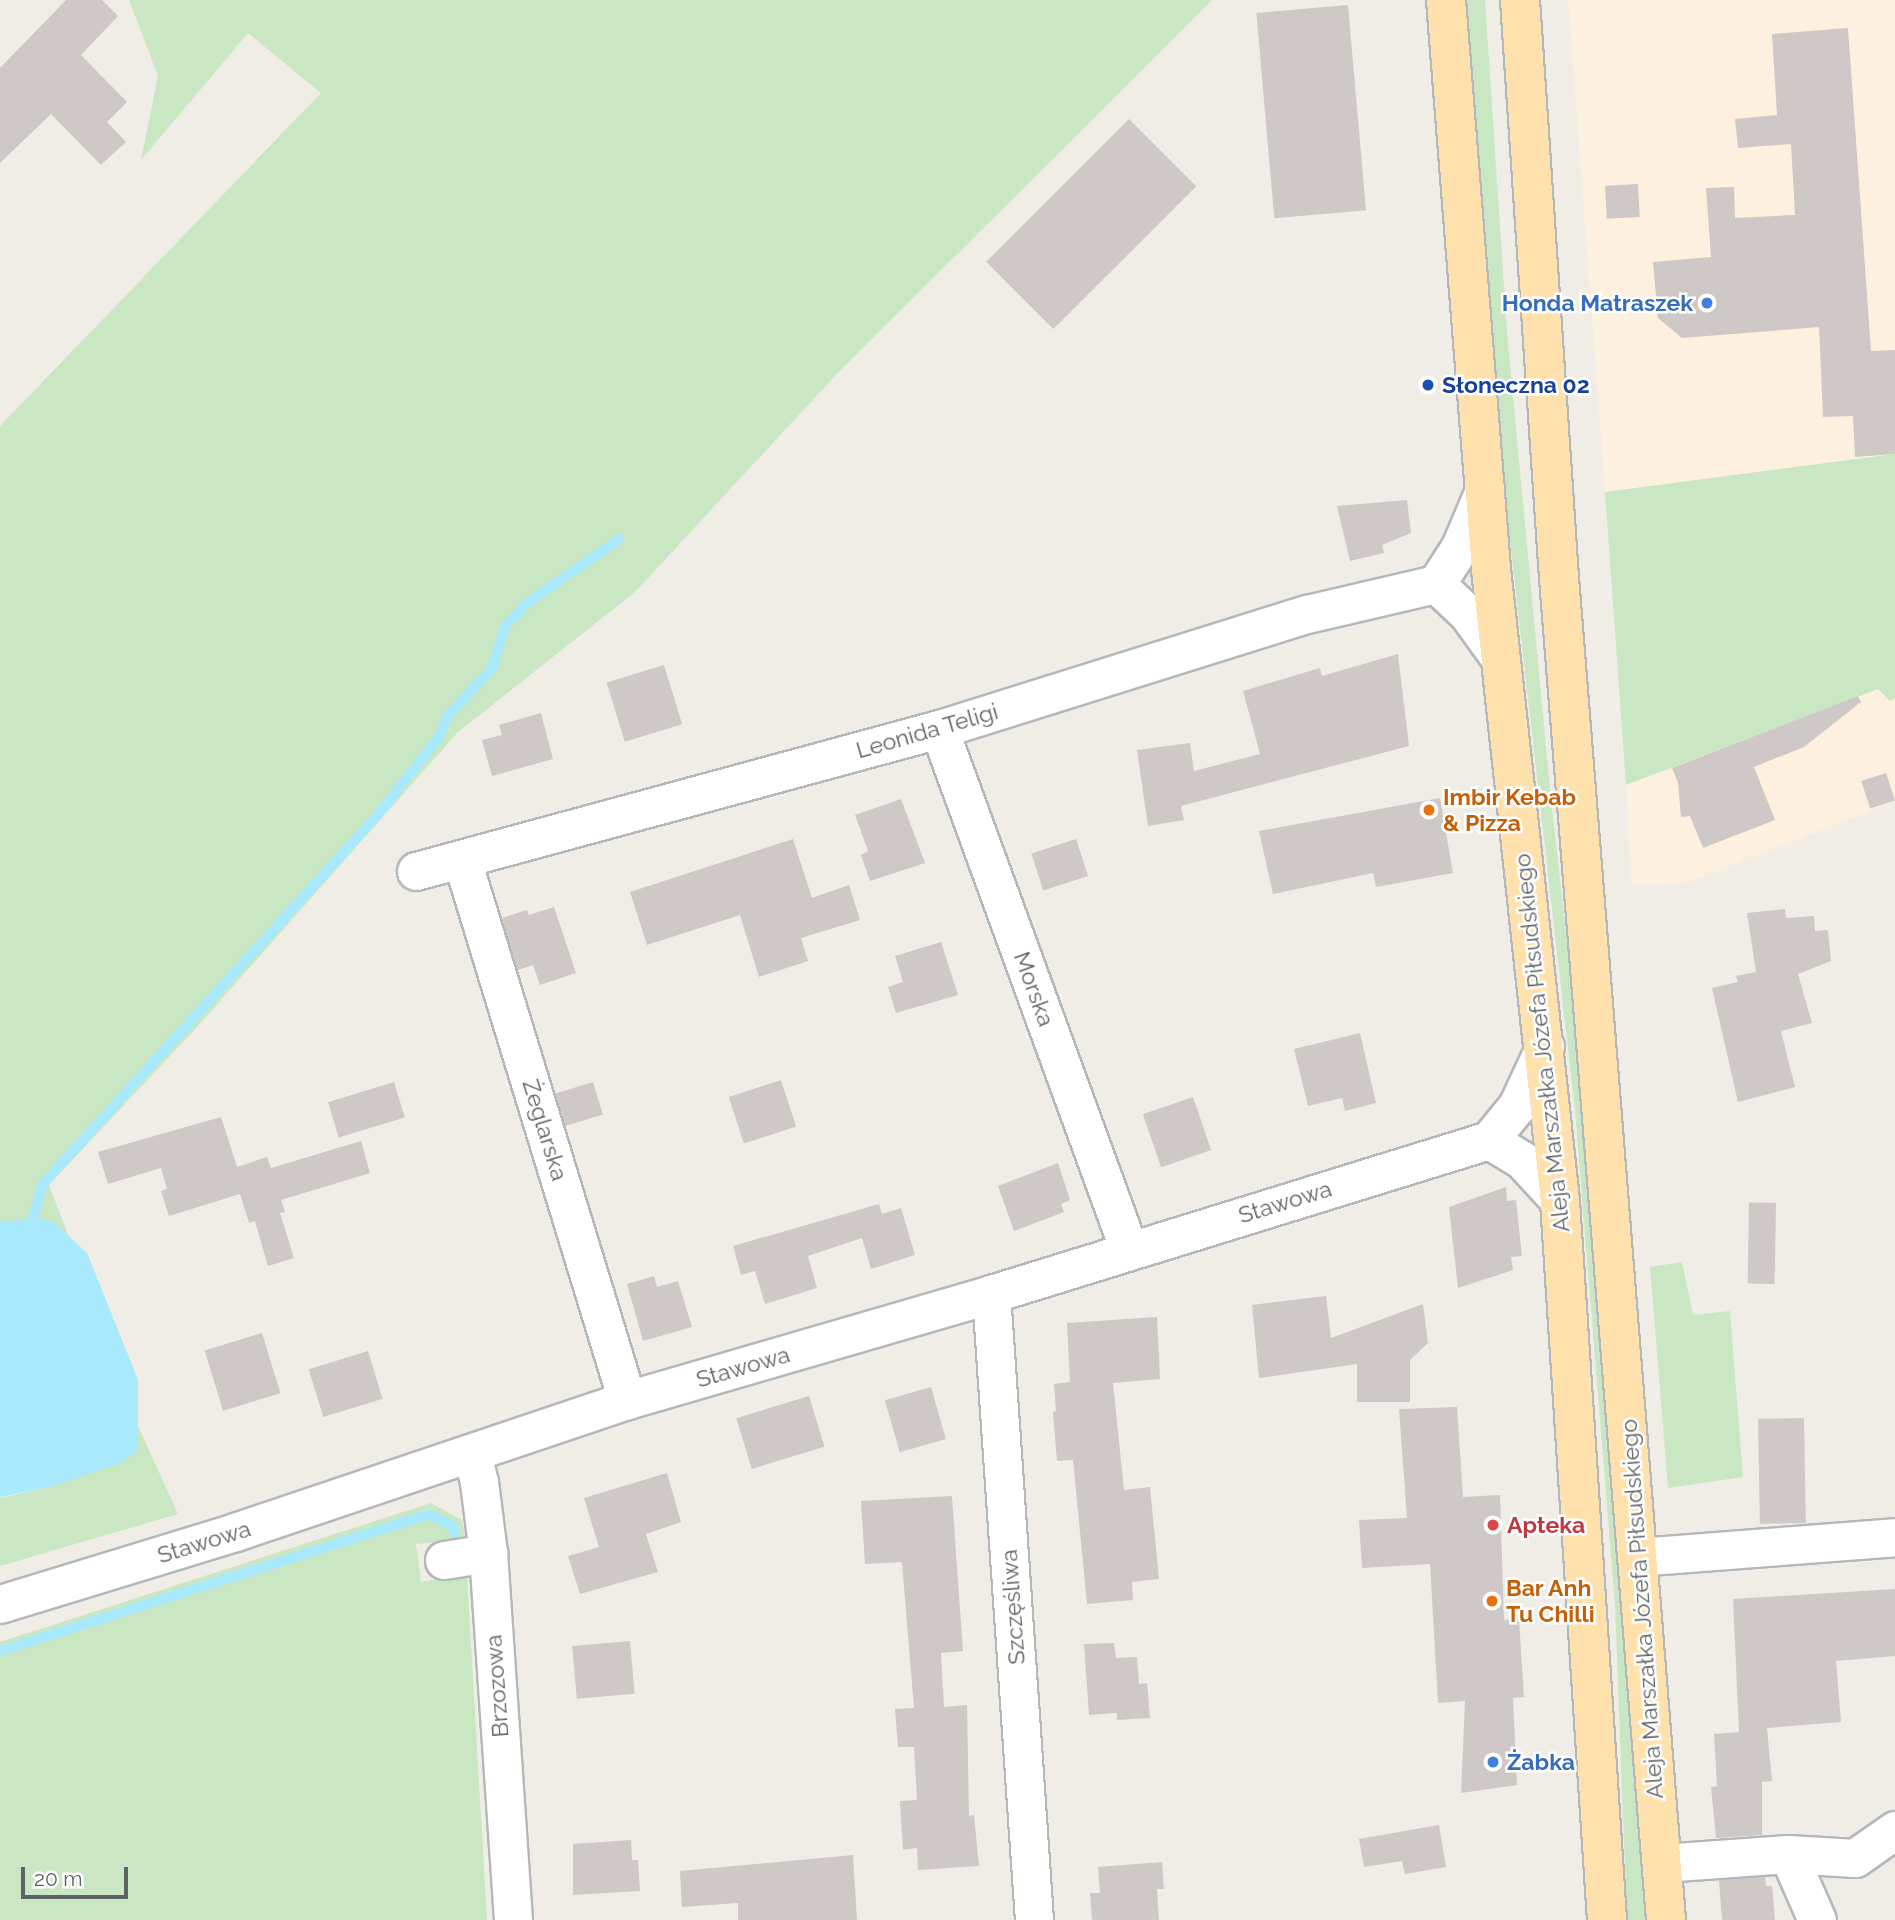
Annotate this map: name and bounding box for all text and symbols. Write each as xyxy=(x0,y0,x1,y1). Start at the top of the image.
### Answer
place label: Honda Matraszek xyxy=(1502,289,1693,317)
marker: Honda Matraszek xyxy=(1699,295,1715,311)
place label: Słoneczna 02 xyxy=(1442,371,1590,399)
marker: Słoneczna 02 xyxy=(1420,377,1436,393)
street label: Leonida Teligi xyxy=(853,697,1001,765)
place label: Imbir Kebab & Pizza xyxy=(1443,783,1577,837)
marker: Imbir Kebab & Pizza xyxy=(1421,802,1437,818)
street label: Aleja Marszałka Józefa Piłsudskiego xyxy=(1508,852,1576,1234)
street label: Morska xyxy=(1008,948,1060,1030)
street label: Żeglarska xyxy=(517,1076,573,1184)
street label: Stawowa xyxy=(1235,1175,1335,1229)
street label: Stawowa xyxy=(693,1340,793,1394)
street label: Aleja Marszałka Józefa Piłsudskiego xyxy=(1615,1418,1669,1800)
place label: Apteka xyxy=(1507,1511,1585,1539)
street label: Stawowa xyxy=(154,1515,254,1569)
marker: Apteka xyxy=(1485,1517,1501,1533)
street label: Szczęśliwa xyxy=(995,1548,1031,1666)
place label: Bar Anh Tu Chilli xyxy=(1506,1574,1595,1628)
marker: Bar Anh Tu Chilli xyxy=(1484,1593,1500,1609)
street label: Brzozowa xyxy=(480,1634,514,1738)
place label: Żabka xyxy=(1507,1748,1575,1776)
marker: Żabka xyxy=(1485,1754,1501,1770)
scale bar xyxy=(24,1854,131,1898)
text: 20 m xyxy=(34,1866,82,1891)

